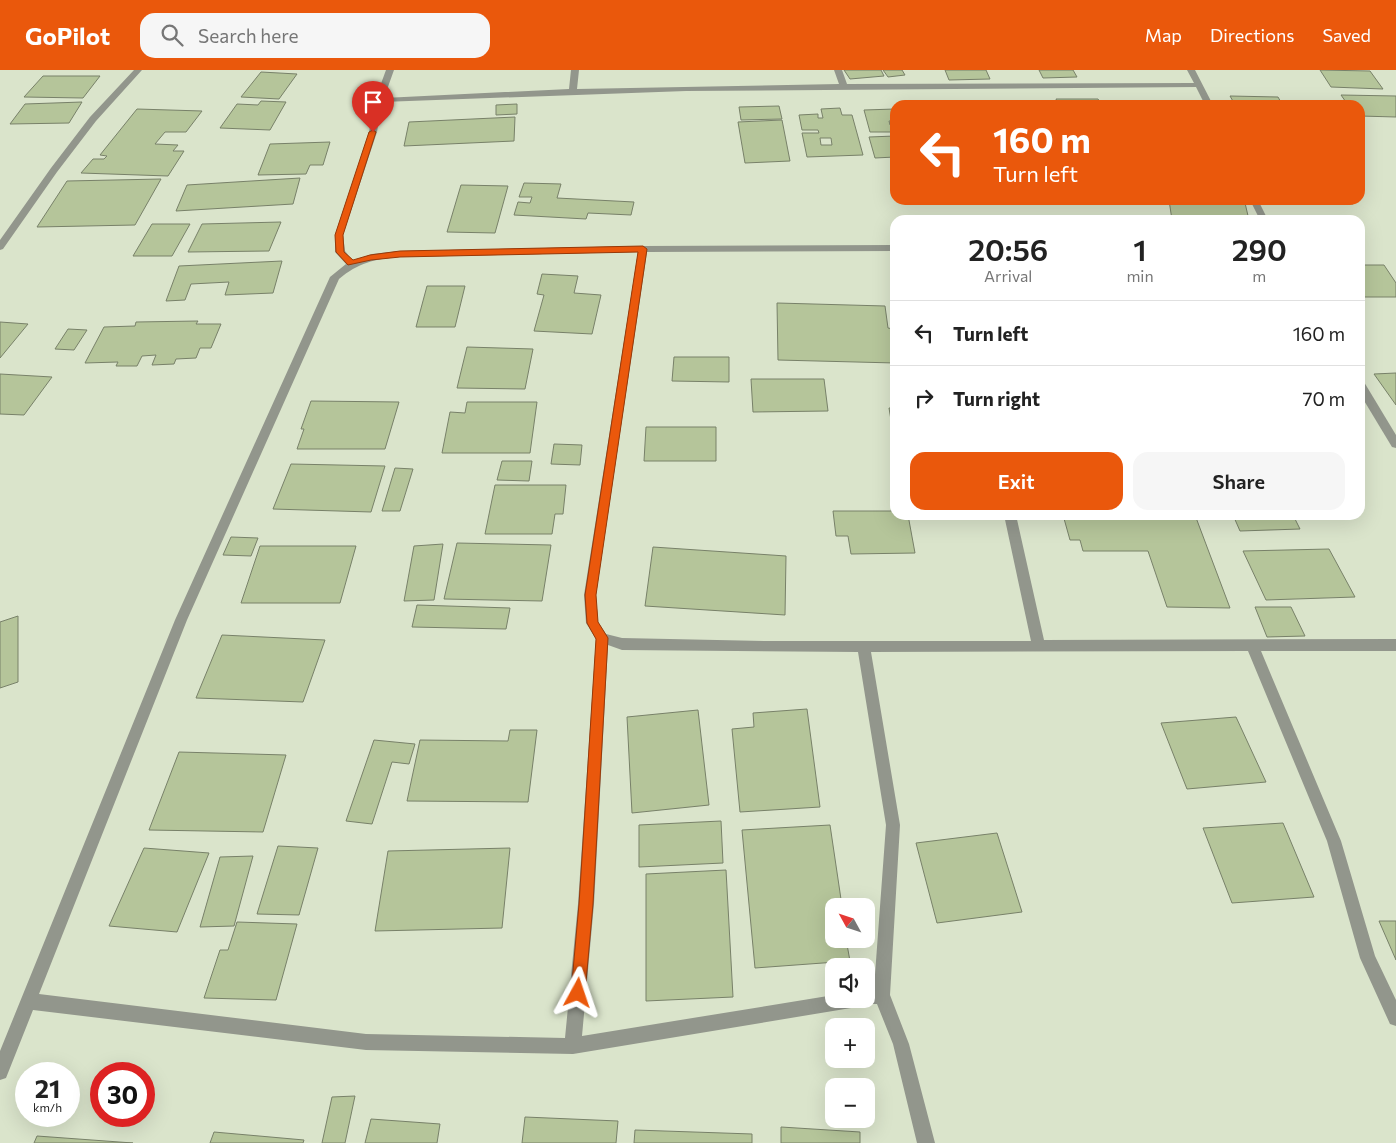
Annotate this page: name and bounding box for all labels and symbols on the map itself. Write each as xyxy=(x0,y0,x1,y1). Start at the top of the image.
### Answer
pin xyxy=(352,81,394,132)
north arrow xyxy=(825,898,875,948)
position arrow xyxy=(551,966,603,1018)
speed limit sign: 30 xyxy=(90,1062,155,1127)

